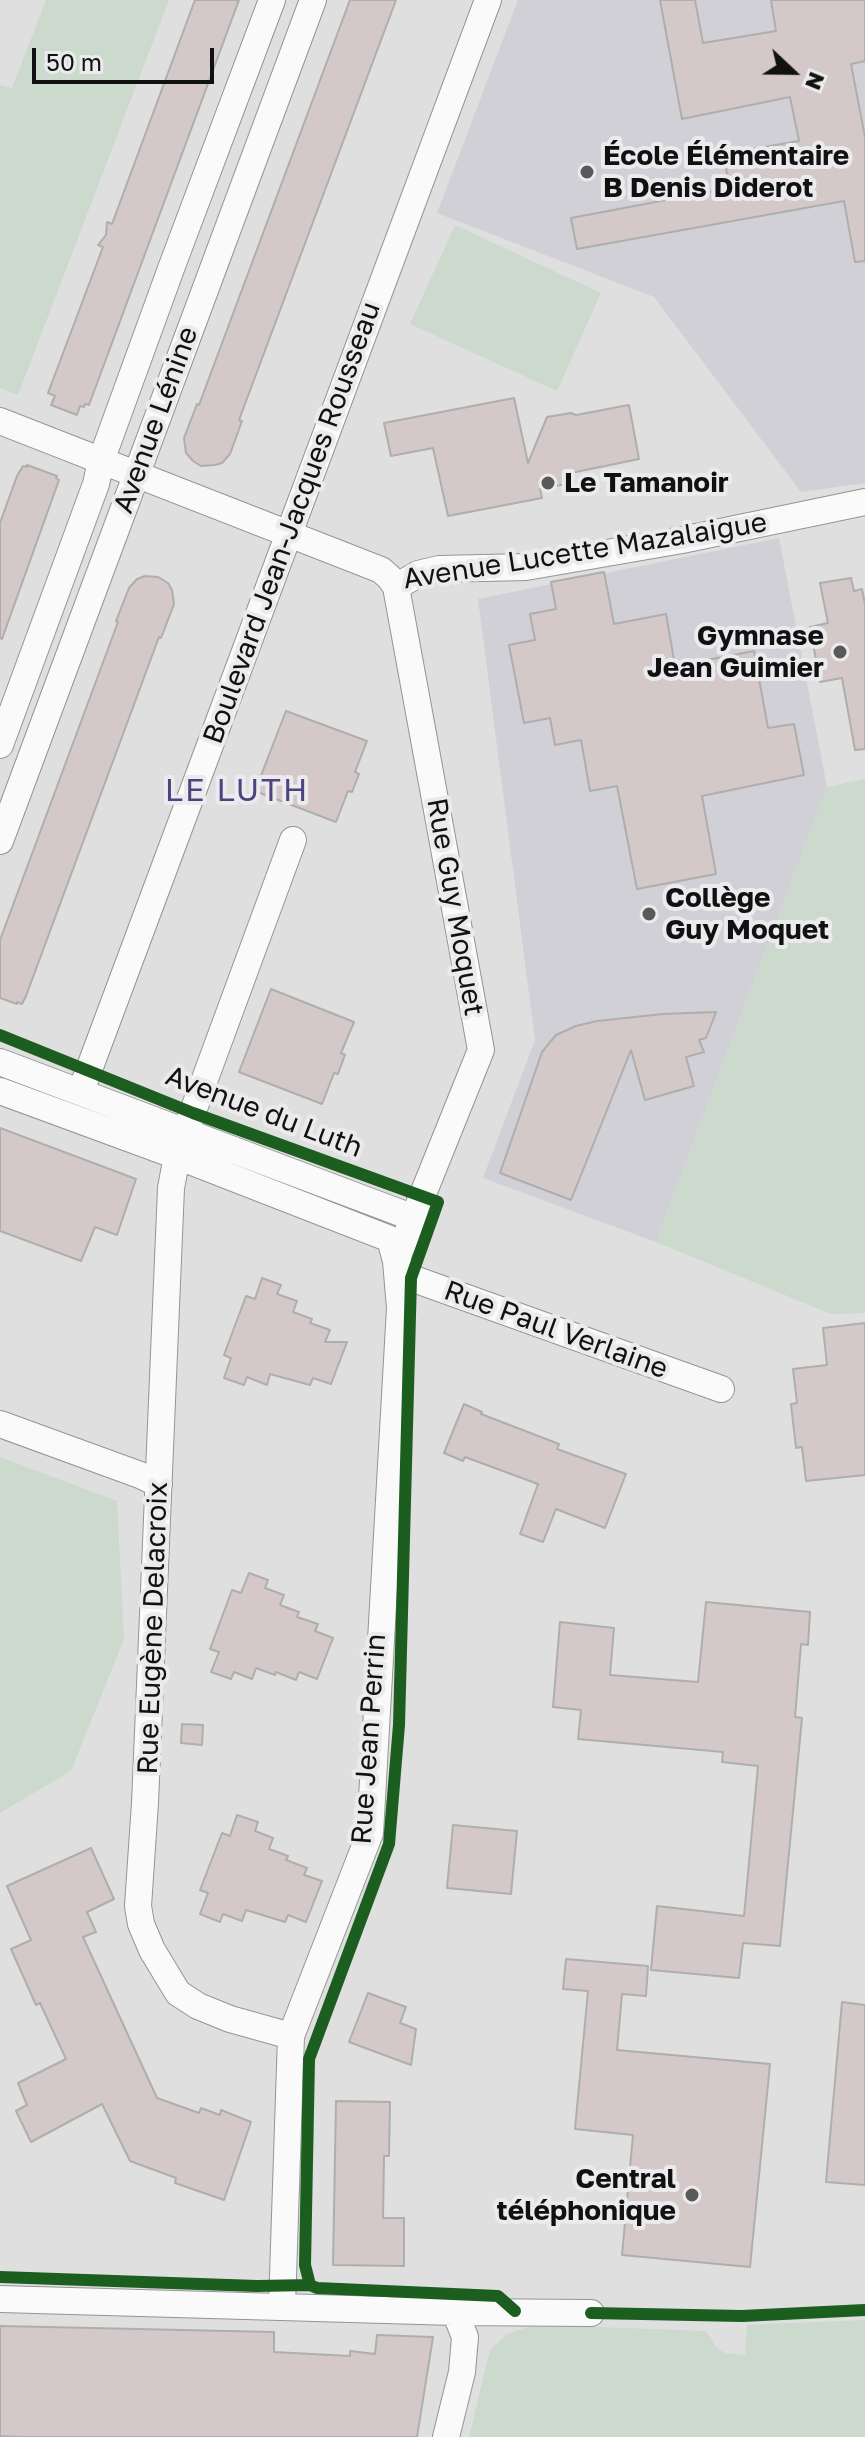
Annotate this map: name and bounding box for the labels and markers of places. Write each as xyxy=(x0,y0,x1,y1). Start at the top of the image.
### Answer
place label: École Élémentaire B Denis Diderot xyxy=(603,139,849,205)
marker: École Élémentaire B Denis Diderot xyxy=(578,163,596,181)
place label: Le Tamanoir xyxy=(564,466,729,500)
marker: Le Tamanoir xyxy=(539,474,557,492)
place label: Gymnase Jean Guimier xyxy=(647,619,824,685)
marker: Gymnase Jean Guimier xyxy=(831,643,849,661)
place label: Collège Guy Moquet xyxy=(665,881,829,947)
marker: Collège Guy Moquet xyxy=(640,905,658,923)
place label: Central téléphonique xyxy=(497,2162,676,2228)
marker: Central téléphonique xyxy=(683,2186,701,2204)

